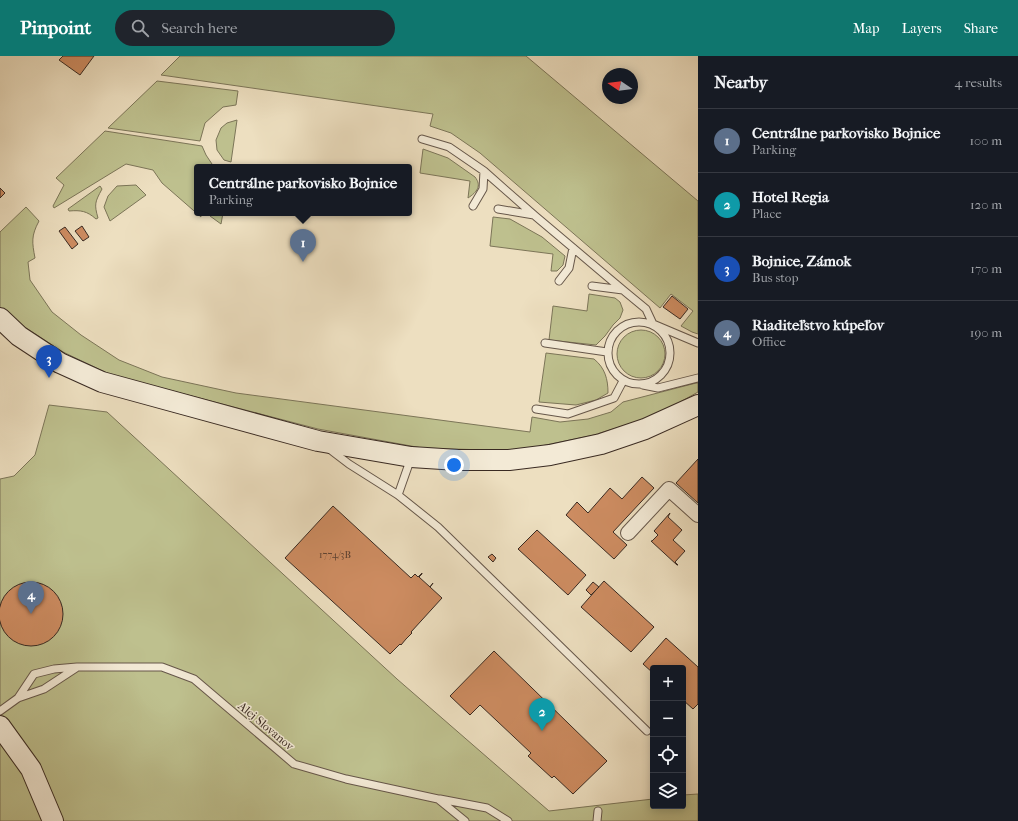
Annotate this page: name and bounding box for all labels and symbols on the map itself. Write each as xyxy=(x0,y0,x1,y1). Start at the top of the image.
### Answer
north arrow xyxy=(602,68,638,104)
pin: 1 xyxy=(290,229,316,262)
pin: 3 xyxy=(36,345,62,378)
your location xyxy=(444,455,464,475)
house number: 1774/3B xyxy=(319,549,351,561)
pin: 4 xyxy=(18,581,44,614)
street label: Alej Slovanov xyxy=(235,698,297,754)
pin: 2 xyxy=(529,698,555,731)

